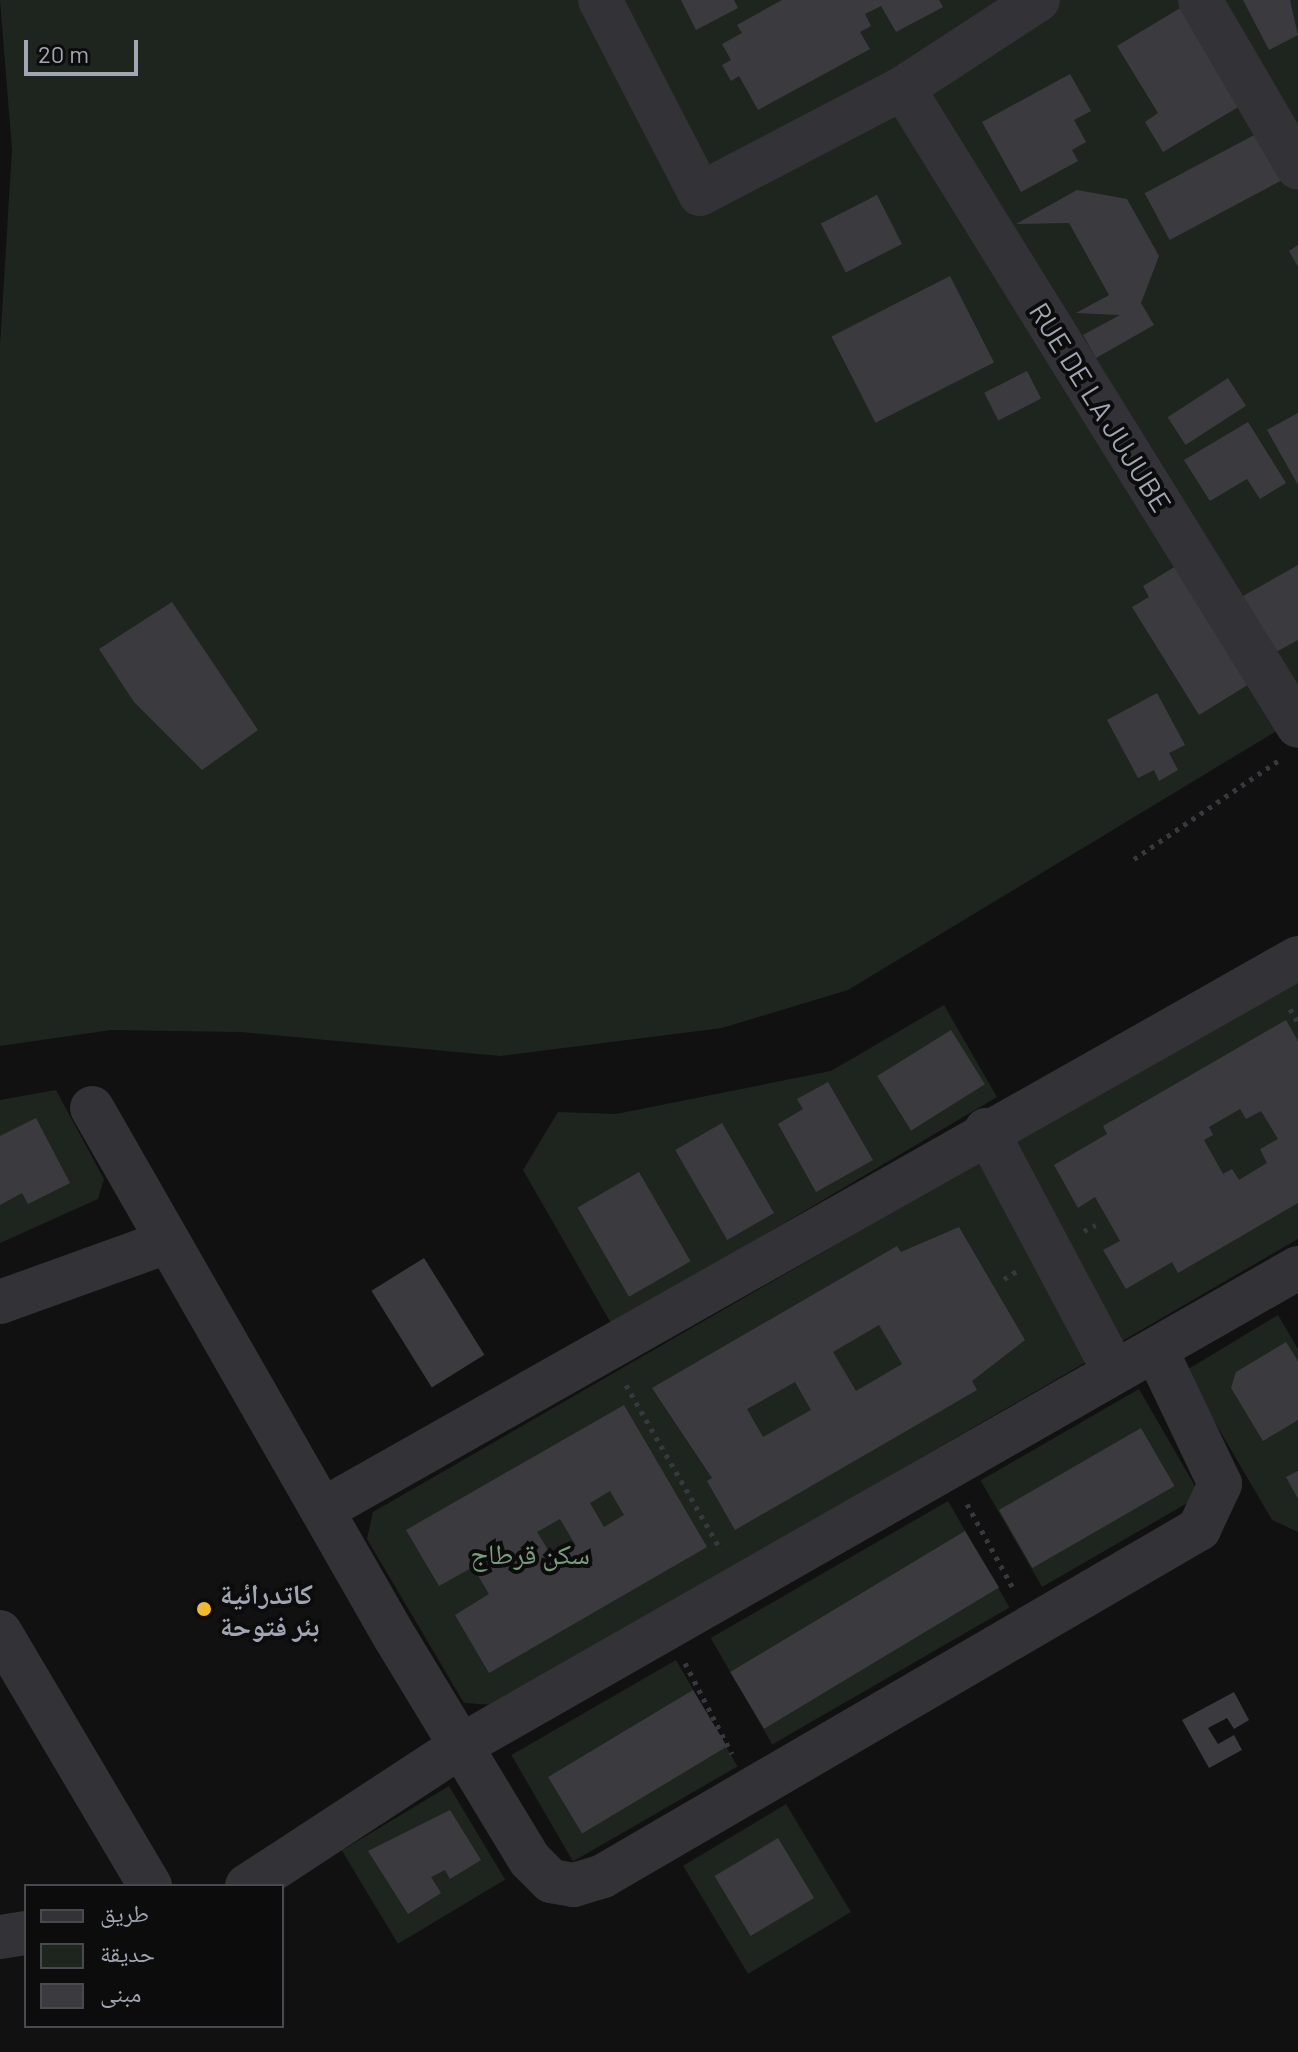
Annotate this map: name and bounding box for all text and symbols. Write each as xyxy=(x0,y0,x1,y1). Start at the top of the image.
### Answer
scale bar xyxy=(28,24,142,74)
text: 20 m xyxy=(38,39,89,68)
street label: RUE DE LA JUJUBE xyxy=(1023,296,1179,518)
park label: سكن قرطاج xyxy=(470,1536,590,1570)
place label: كاتدرائية بئر فتوحة xyxy=(220,1576,319,1642)
marker: كاتدرائية بئر فتوحة xyxy=(195,1600,213,1618)
legend xyxy=(24,1884,284,2028)
text: طريق xyxy=(100,1898,149,1927)
text: حديقة xyxy=(100,1938,155,1967)
text: مبنى xyxy=(100,1978,141,2007)

